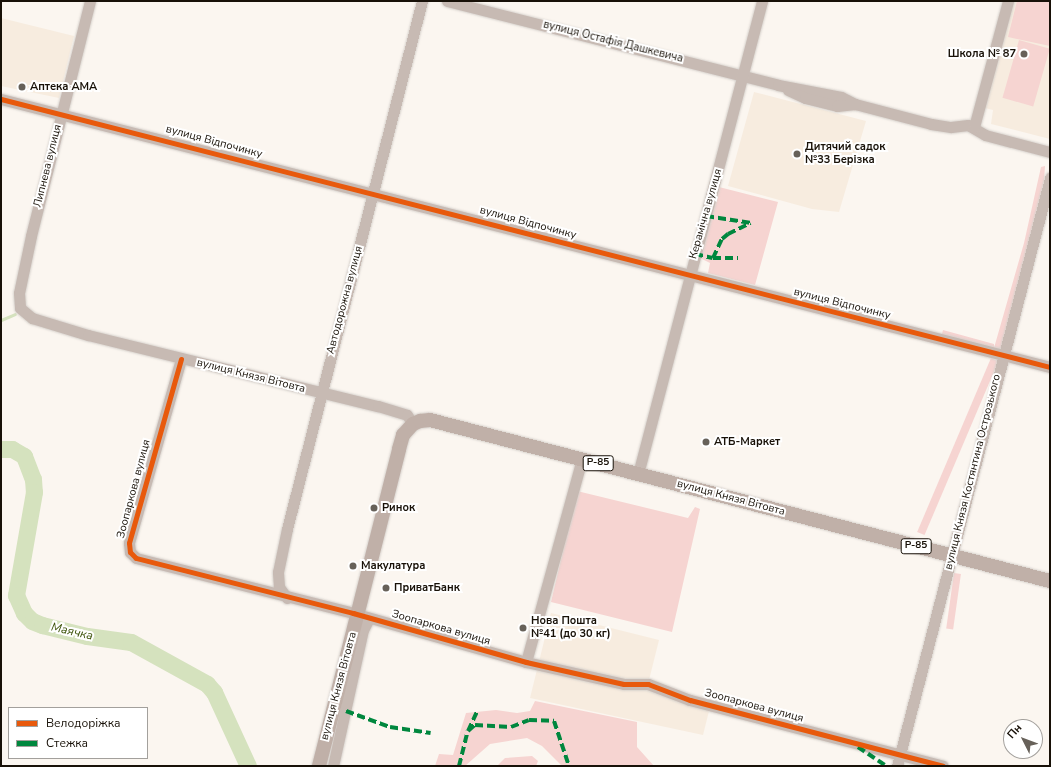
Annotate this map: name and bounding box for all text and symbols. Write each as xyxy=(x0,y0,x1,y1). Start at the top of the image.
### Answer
street label: вулиця Остафія Дашкевича xyxy=(542,18,684,66)
place label: Школа № 87 xyxy=(948,47,1016,61)
marker: Школа № 87 xyxy=(1019,49,1029,59)
place label: Аптека АМА xyxy=(30,80,97,94)
marker: Аптека АМА xyxy=(17,82,27,92)
street label: Липнева вулиця xyxy=(31,123,65,209)
street label: вулиця Відпочинку xyxy=(164,123,264,161)
place label: Дитячий садок №33 Берізка xyxy=(805,141,885,167)
marker: Дитячий садок №33 Берізка xyxy=(792,149,802,159)
street label: Керамічна вулиця xyxy=(687,167,725,261)
street label: вулиця Відпочинку xyxy=(478,204,578,242)
street label: Автодорожна вулиця xyxy=(324,245,366,355)
street label: вулиця Відпочинку xyxy=(792,286,892,322)
street label: вулиця Князя Вітовта xyxy=(195,356,307,396)
street label: вулиця Князя Костянтина Острозького xyxy=(942,373,1004,571)
place label: АТБ-Маркет xyxy=(714,435,780,449)
marker: АТБ-Маркет xyxy=(701,437,711,447)
street label: Зоопаркова вулиця xyxy=(114,438,154,540)
road number: Р-85 xyxy=(582,455,614,471)
street label: вулиця Князя Вітовта xyxy=(676,477,786,519)
place label: Ринок xyxy=(382,501,415,515)
marker: Ринок xyxy=(369,503,379,513)
road number: Р-85 xyxy=(900,538,932,554)
place label: Макулатура xyxy=(361,559,425,573)
marker: Макулатура xyxy=(348,561,358,571)
place label: ПриватБанк xyxy=(394,581,460,595)
marker: ПриватБанк xyxy=(381,583,391,593)
street label: Зоопаркова вулиця xyxy=(390,608,492,648)
place label: Нова Пошта №41 (до 30 кг) xyxy=(531,615,611,641)
water label: Маячка xyxy=(50,620,94,644)
marker: Нова Пошта №41 (до 30 кг) xyxy=(518,623,528,633)
street label: вулиця Князя Вітовта xyxy=(318,631,360,741)
street label: Зоопаркова вулиця xyxy=(703,686,805,726)
legend xyxy=(8,707,148,759)
text: Велодоріжка xyxy=(46,715,120,731)
north arrow xyxy=(1003,719,1043,759)
text: Пн xyxy=(1004,721,1025,742)
text: Стежка xyxy=(46,735,88,751)

